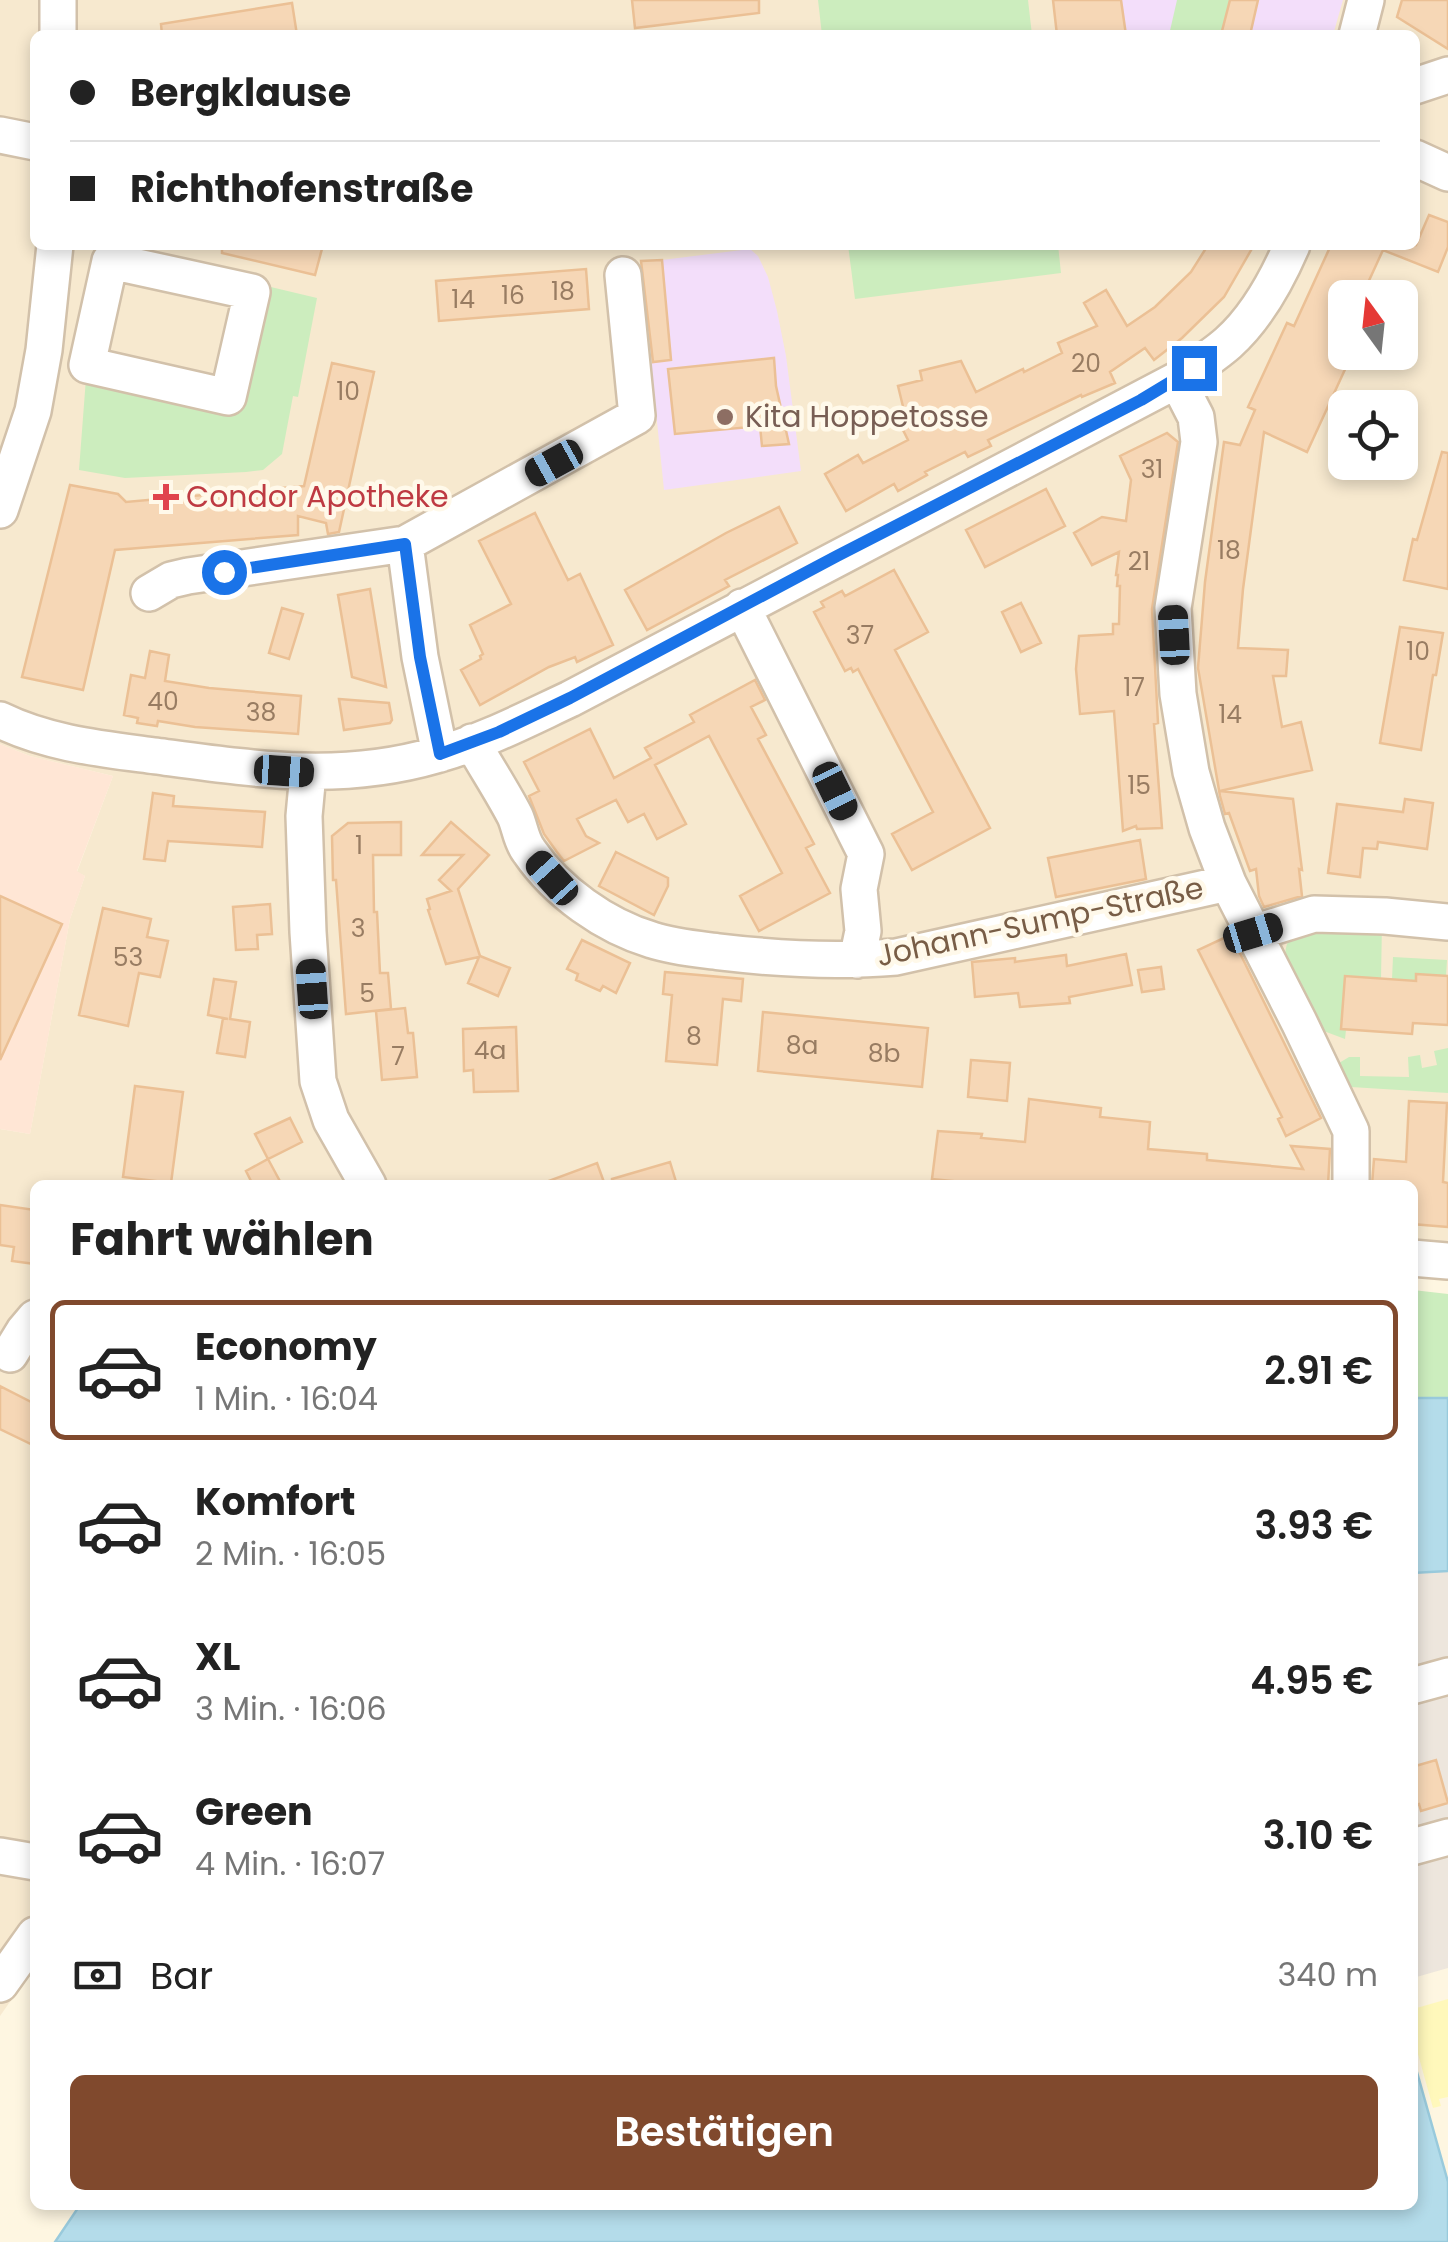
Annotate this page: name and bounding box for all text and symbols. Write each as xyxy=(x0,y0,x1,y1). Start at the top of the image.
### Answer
text: Bergklause xyxy=(130,66,351,119)
text: Richthofenstraße xyxy=(130,162,474,215)
house number: 18 xyxy=(551,274,575,309)
house number: 16 xyxy=(501,278,525,313)
north arrow xyxy=(1328,280,1418,370)
map controls xyxy=(1328,280,1418,480)
house number: 14 xyxy=(451,282,475,317)
house number: 20 xyxy=(1071,346,1101,381)
route end xyxy=(1172,346,1217,391)
house number: 10 xyxy=(336,374,360,409)
button: locate xyxy=(1328,390,1418,480)
place label: Kita Hoppetosse xyxy=(745,395,989,438)
marker: Kita Hoppetosse xyxy=(714,406,736,428)
car xyxy=(520,435,588,491)
house number: 31 xyxy=(1141,452,1163,487)
place label: Condor Apotheke xyxy=(186,475,449,518)
marker: Condor Apotheke xyxy=(155,486,177,508)
house number: 18 xyxy=(1217,533,1241,568)
house number: 21 xyxy=(1128,544,1150,579)
route start xyxy=(202,550,247,595)
car xyxy=(1157,604,1191,666)
house number: 37 xyxy=(846,618,874,653)
house number: 10 xyxy=(1406,634,1430,669)
house number: 17 xyxy=(1123,670,1145,705)
house number: 40 xyxy=(147,684,179,719)
house number: 38 xyxy=(246,695,276,730)
house number: 14 xyxy=(1218,697,1242,732)
car xyxy=(253,754,315,788)
car xyxy=(808,757,862,825)
house number: 15 xyxy=(1127,768,1151,803)
house number: 1 xyxy=(355,828,363,863)
car xyxy=(521,846,583,910)
street label: Johann-Sump-Straße xyxy=(873,866,1207,977)
car xyxy=(1220,910,1286,956)
house number: 3 xyxy=(351,911,365,946)
house number: 53 xyxy=(113,940,143,975)
car xyxy=(295,958,329,1020)
house number: 5 xyxy=(359,976,375,1011)
house number: 8 xyxy=(686,1019,702,1054)
house number: 8a xyxy=(786,1028,818,1063)
house number: 4a xyxy=(474,1033,506,1068)
house number: 8b xyxy=(868,1036,900,1071)
house number: 7 xyxy=(391,1039,405,1074)
text: Fahrt wählen xyxy=(70,1208,374,1271)
text: Economy xyxy=(195,1320,377,1373)
icon: car xyxy=(75,1325,165,1415)
text: 2.91 € xyxy=(1264,1344,1373,1397)
text: 1 Min. · 16:04 xyxy=(195,1376,378,1421)
text: Komfort xyxy=(195,1475,356,1528)
icon: car xyxy=(75,1480,165,1570)
text: 3.93 € xyxy=(1254,1499,1373,1552)
text: 2 Min. · 16:05 xyxy=(195,1531,386,1576)
text: XL xyxy=(195,1630,240,1683)
icon: car xyxy=(75,1635,165,1725)
text: 4.95 € xyxy=(1250,1654,1373,1707)
text: 3 Min. · 16:06 xyxy=(195,1686,387,1731)
text: Green xyxy=(195,1785,313,1838)
icon: car xyxy=(75,1790,165,1880)
text: 3.10 € xyxy=(1263,1809,1373,1862)
text: 4 Min. · 16:07 xyxy=(195,1841,385,1886)
icon: cash xyxy=(70,1948,125,2003)
text: Bar xyxy=(150,1949,213,2002)
text: 340 m xyxy=(1277,1952,1378,1997)
button: Bestätigen xyxy=(70,2075,1378,2190)

